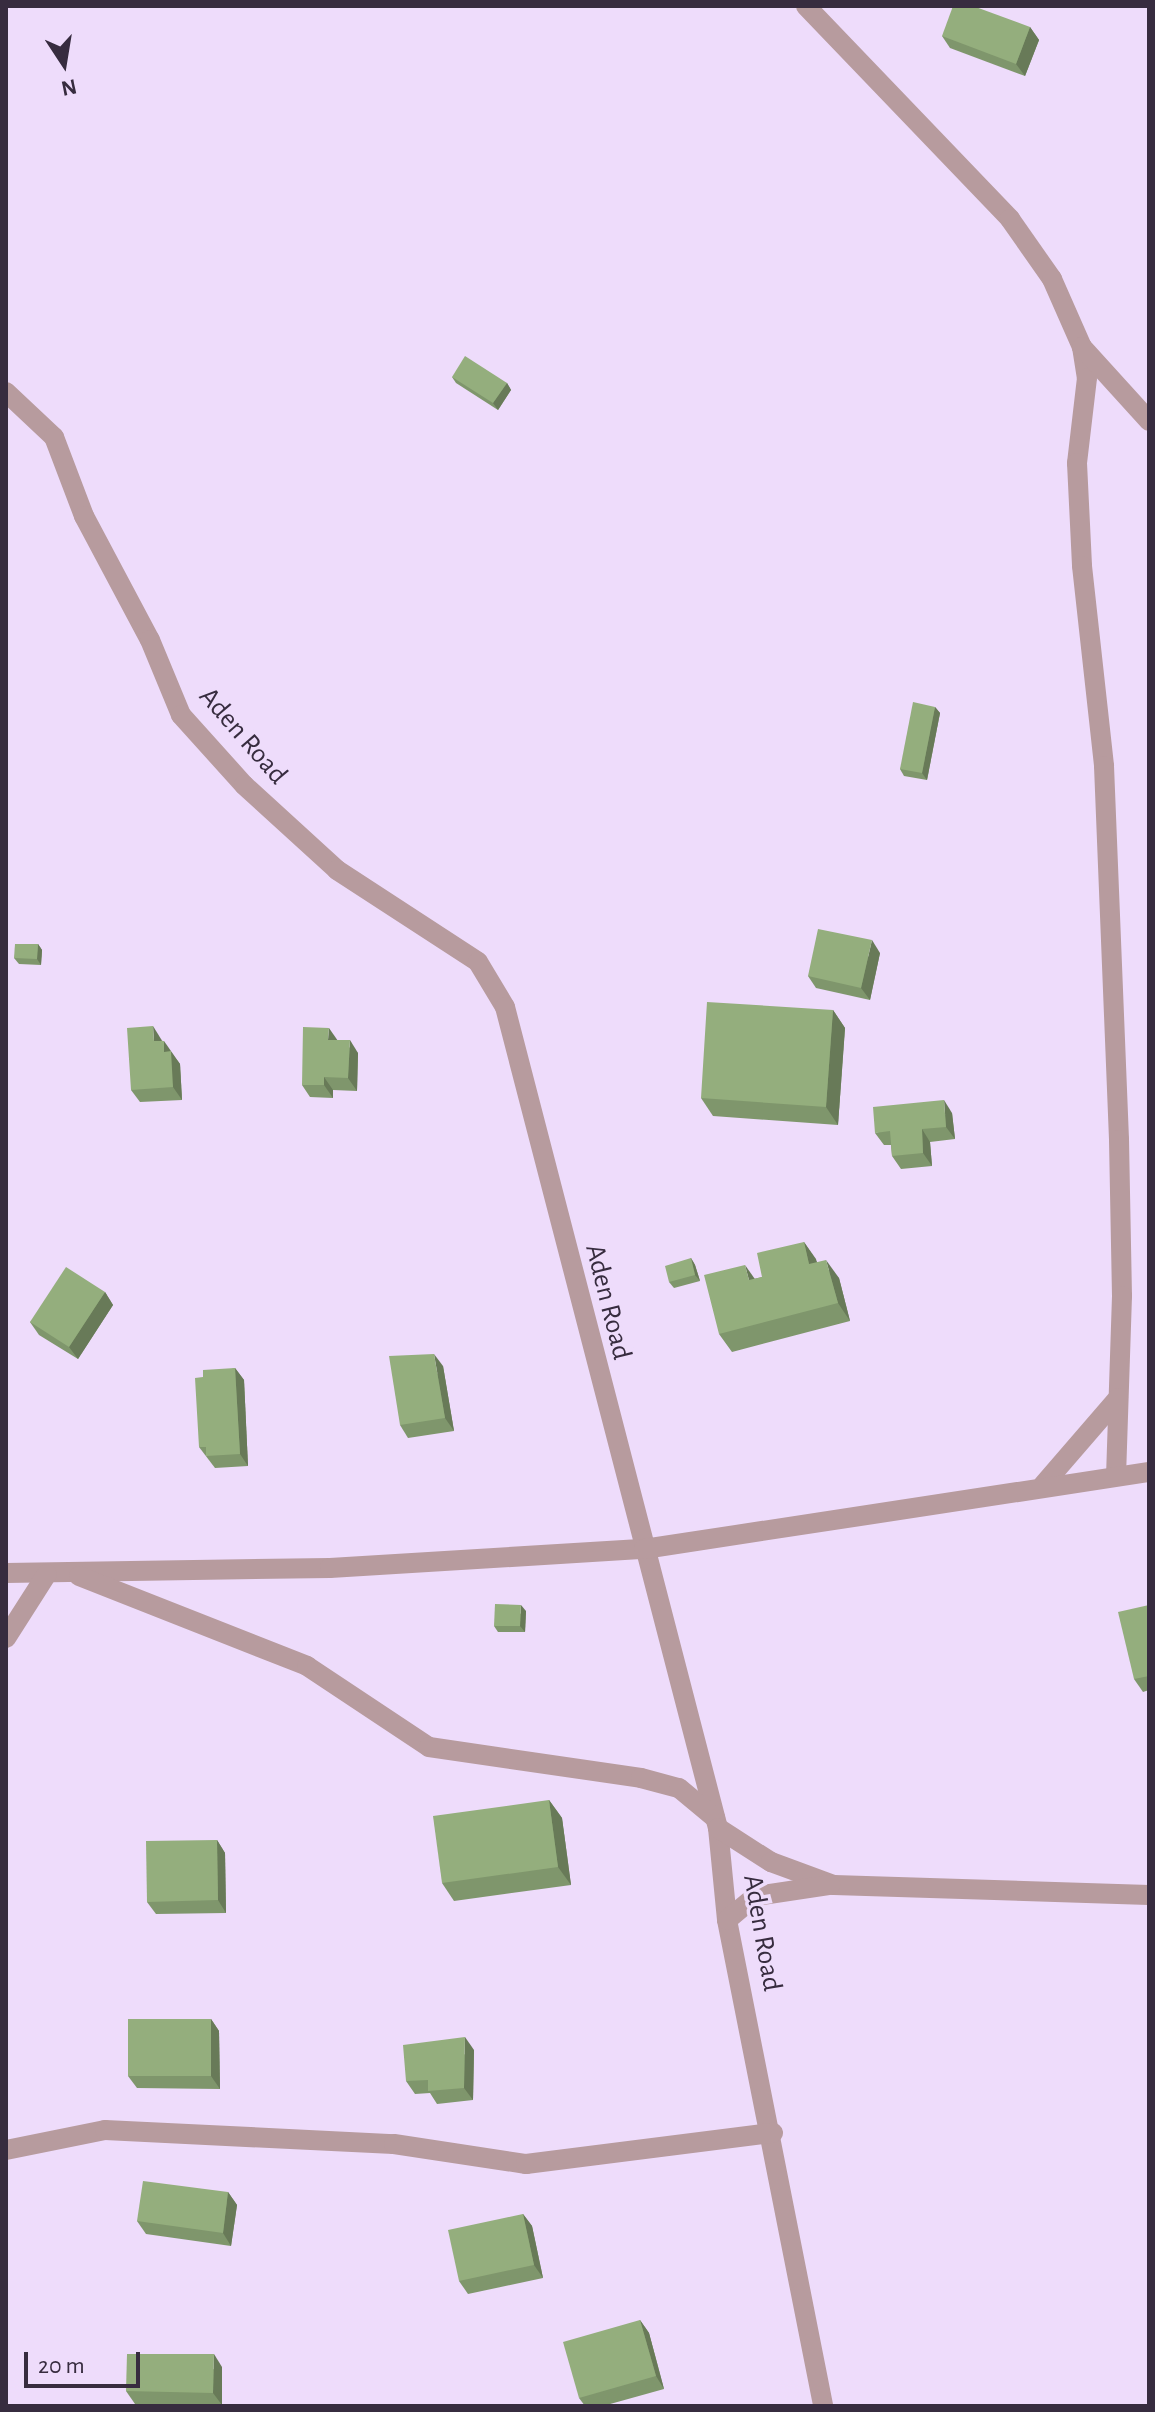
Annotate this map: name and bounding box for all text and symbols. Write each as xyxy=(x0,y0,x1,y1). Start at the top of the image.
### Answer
north arrow xyxy=(24,24,104,104)
text: N xyxy=(59,75,79,100)
street label: Aden Road xyxy=(192,681,294,791)
street label: Aden Road xyxy=(577,1241,639,1363)
street label: Aden Road xyxy=(735,1872,789,1994)
scale bar xyxy=(28,2336,144,2386)
text: 20 m xyxy=(38,2354,85,2378)

